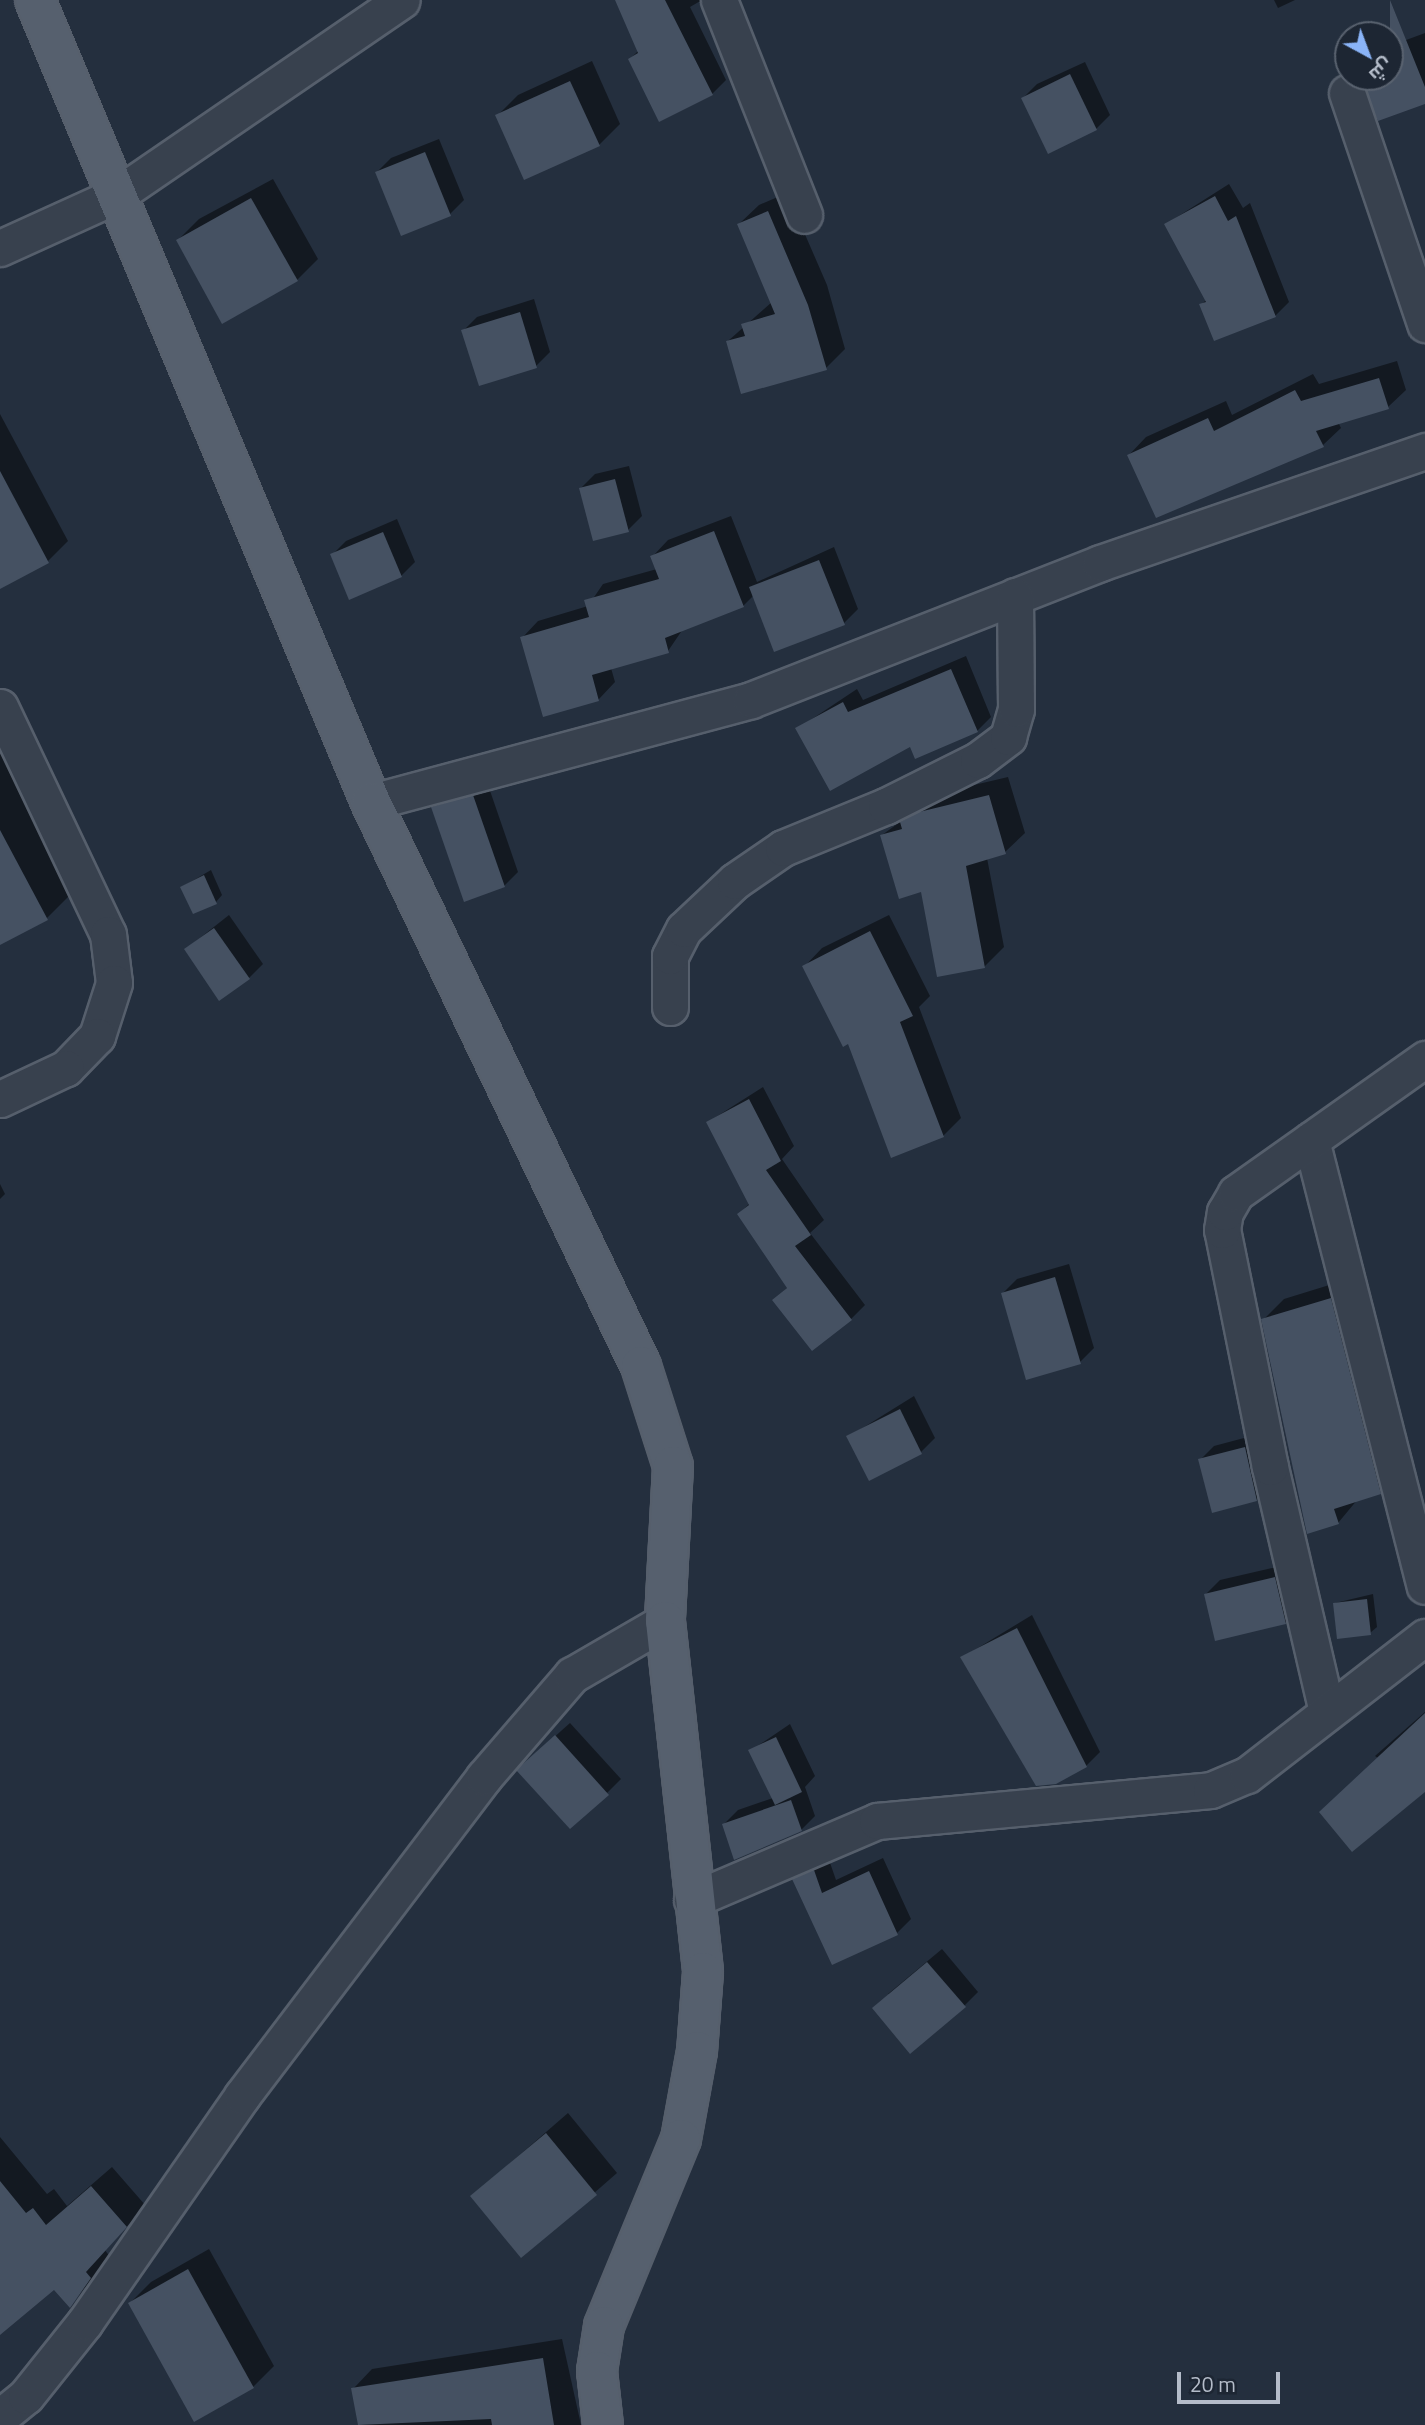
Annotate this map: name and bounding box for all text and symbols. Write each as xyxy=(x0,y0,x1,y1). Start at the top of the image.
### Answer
north arrow xyxy=(1334,21,1404,91)
text: ش xyxy=(1363,52,1401,90)
scale bar xyxy=(1180,2358,1283,2402)
text: 20 m xyxy=(1190,2368,1236,2400)

